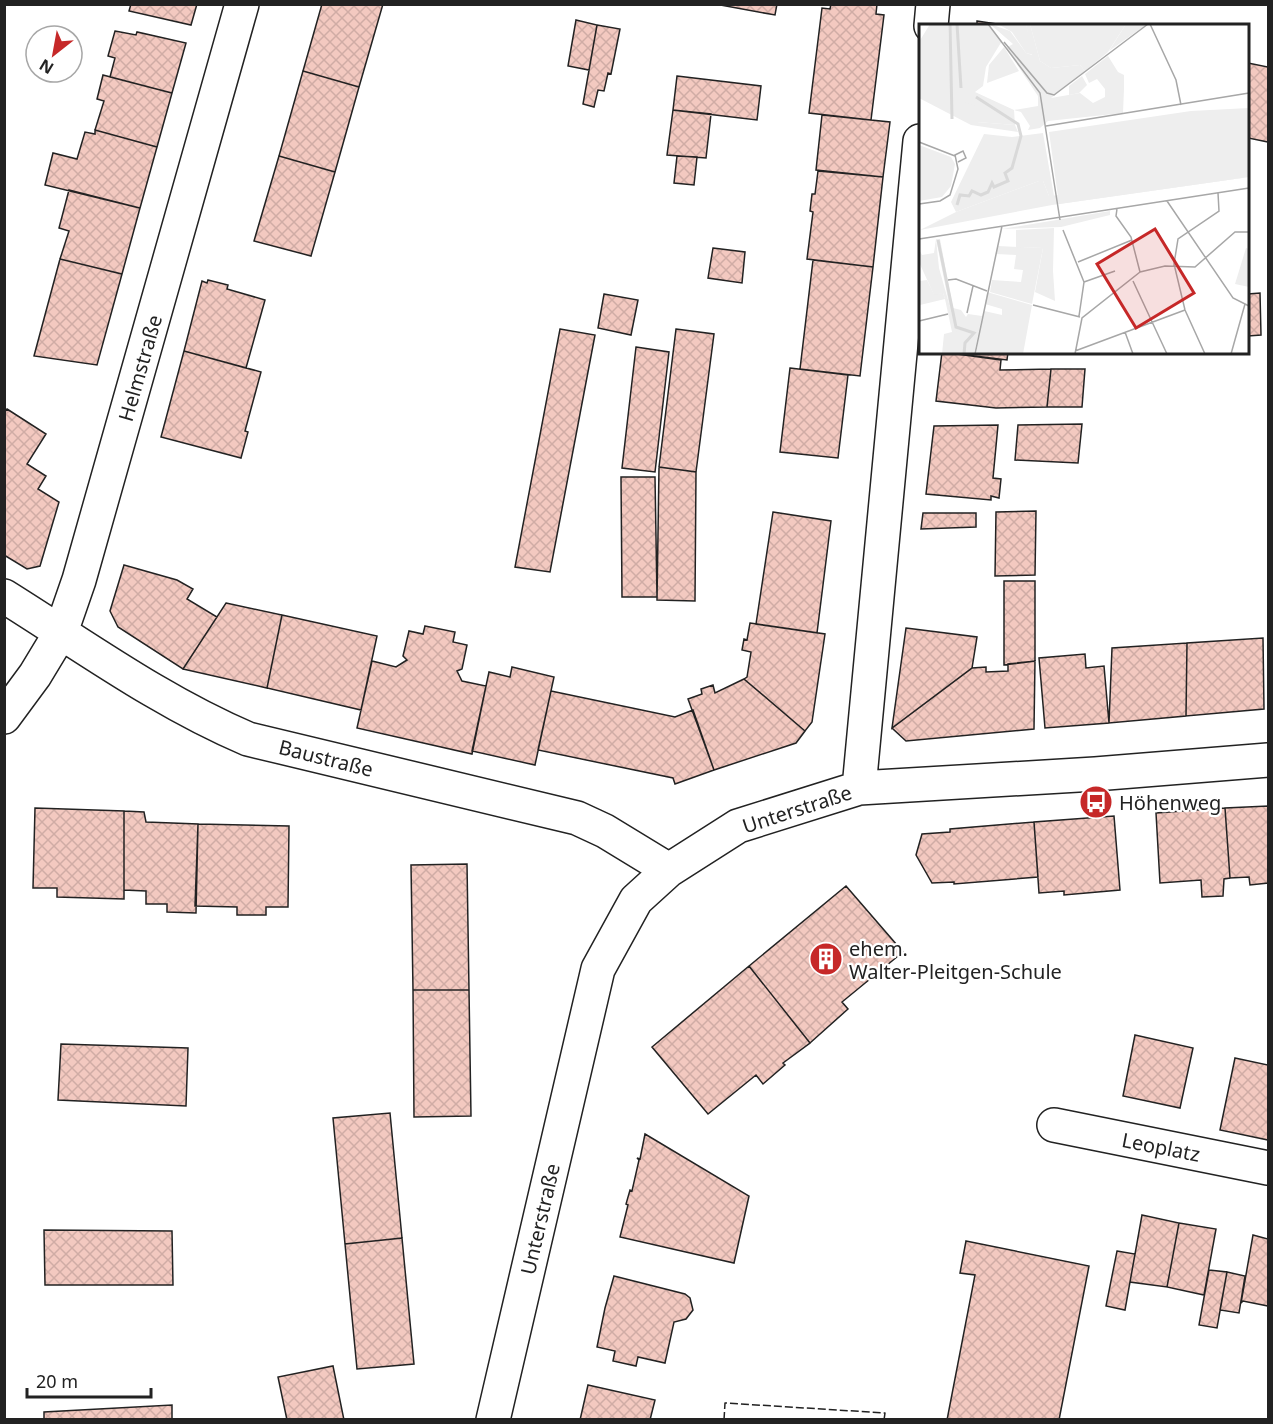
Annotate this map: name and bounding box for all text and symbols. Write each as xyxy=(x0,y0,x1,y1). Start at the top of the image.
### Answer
north arrow xyxy=(24,24,84,84)
inset map xyxy=(919,24,1249,354)
text: N xyxy=(35,54,58,80)
street label: Helmstraße xyxy=(112,312,168,424)
street label: Baustraße xyxy=(276,733,376,783)
street label: Unterstraße xyxy=(739,779,855,839)
bus stop icon: Höhenweg xyxy=(1078,784,1114,820)
place label: Höhenweg xyxy=(1119,789,1221,816)
place label: ehem. Walter-Pleitgen-Schule xyxy=(849,935,1062,985)
building icon: ehem. Walter-Pleitgen-Schule xyxy=(808,941,844,977)
street label: Leoplatz xyxy=(1120,1126,1202,1168)
street label: Unterstraße xyxy=(514,1161,566,1277)
scale bar xyxy=(27,1361,152,1399)
text: 20 m xyxy=(36,1369,78,1393)

